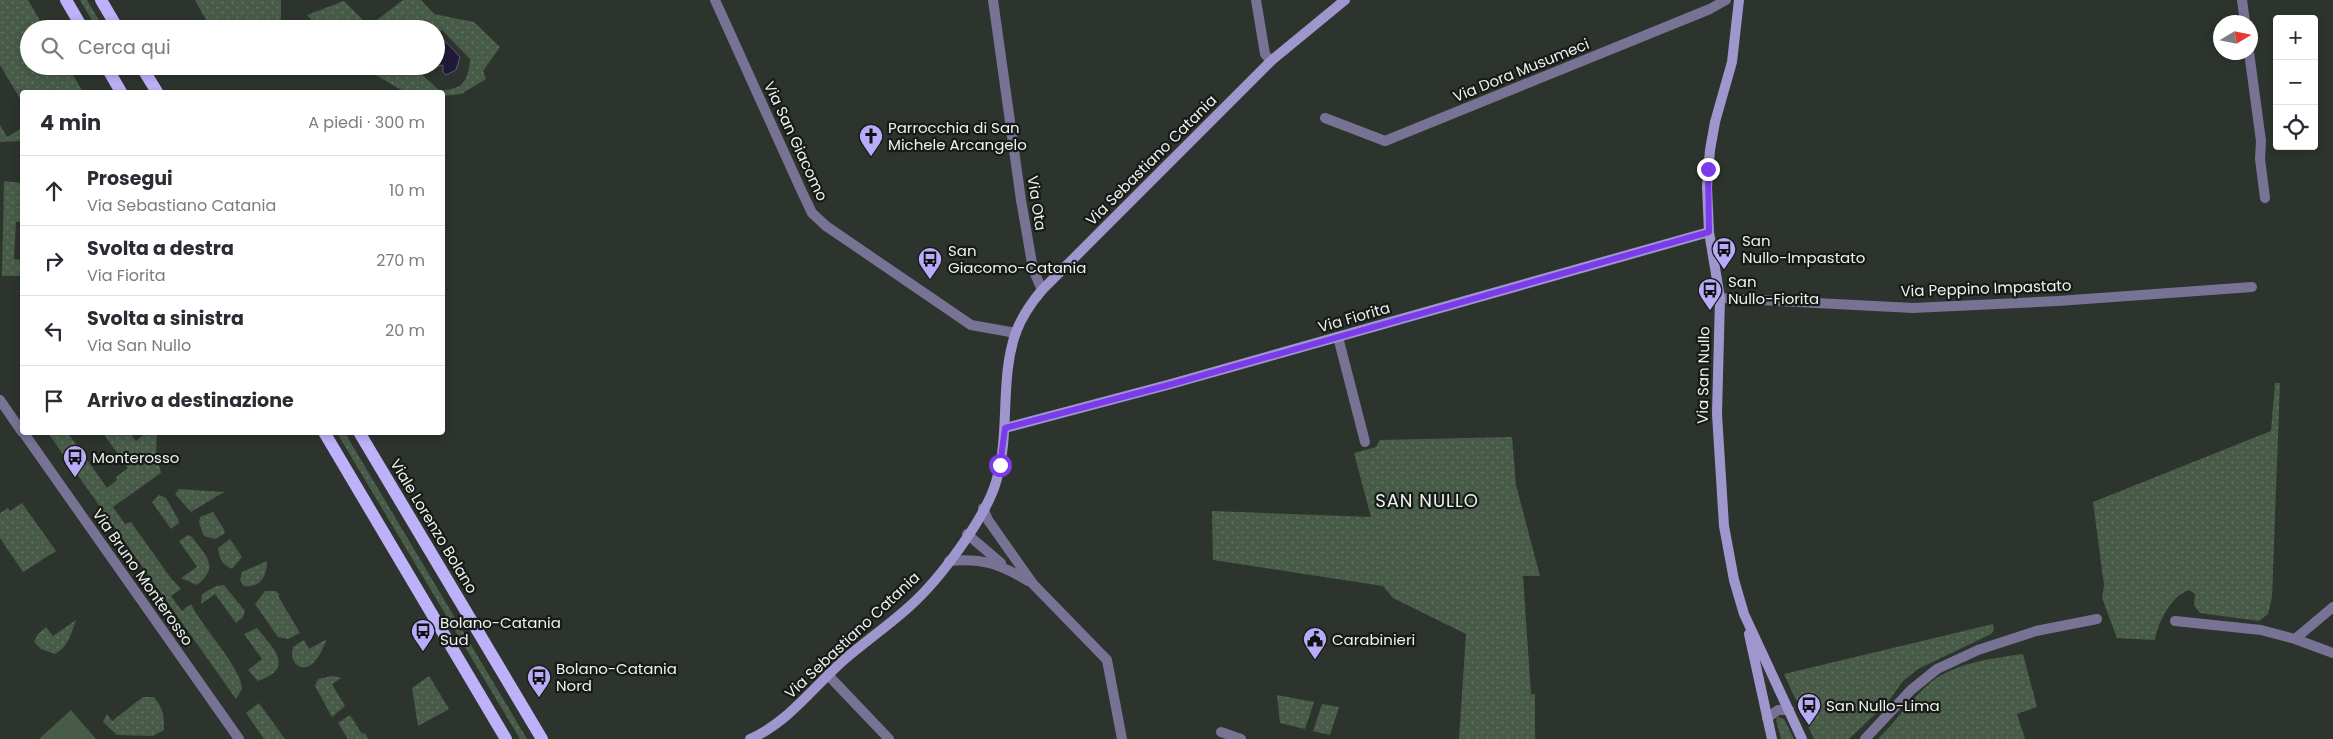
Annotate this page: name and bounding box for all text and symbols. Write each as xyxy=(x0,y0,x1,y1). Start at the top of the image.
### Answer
north arrow xyxy=(2213,15,2258,60)
map controls xyxy=(2273,15,2318,150)
button: + xyxy=(2273,15,2318,60)
search box xyxy=(20,20,445,75)
street label: Via Dora Musumeci xyxy=(1450,33,1592,107)
icon: search xyxy=(38,34,66,62)
text: Cerca qui xyxy=(78,34,171,61)
button: − xyxy=(2273,60,2318,105)
street label: Via San Giacomo xyxy=(759,78,833,204)
street label: Via Sebastiano Catania xyxy=(1081,90,1221,230)
button: locate xyxy=(2273,105,2318,150)
text: 4 min xyxy=(40,108,101,137)
text: A piedi · 300 m xyxy=(308,111,425,134)
place label: Parrocchia di San Michele Arcangelo xyxy=(888,117,1027,155)
church icon: Parrocchia di San Michele Arcangelo xyxy=(858,123,884,157)
route end xyxy=(1697,158,1720,181)
text: Prosegui xyxy=(87,165,173,192)
street label: Via Ota xyxy=(1022,174,1052,232)
icon: ahead xyxy=(40,177,68,205)
text: 10 m xyxy=(389,179,425,202)
text: Via Sebastiano Catania xyxy=(87,194,276,217)
place label: San Nullo-Impastato xyxy=(1742,230,1865,268)
text: Svolta a destra xyxy=(87,235,234,262)
bus stop icon: San Nullo-Impastato xyxy=(1711,236,1737,270)
place label: San Giacomo-Catania xyxy=(948,240,1086,278)
bus stop icon: San Giacomo-Catania xyxy=(917,246,943,280)
icon: right xyxy=(40,247,68,275)
text: 270 m xyxy=(376,249,425,272)
text: Via Fiorita xyxy=(87,264,166,287)
place label: San Nullo-Fiorita xyxy=(1728,271,1819,309)
street label: Via Peppino Impastato xyxy=(1900,275,2072,301)
bus stop icon: San Nullo-Fiorita xyxy=(1697,277,1723,311)
street label: Via Fiorita xyxy=(1316,297,1392,337)
text: Svolta a sinistra xyxy=(87,305,244,332)
icon: left xyxy=(40,317,68,345)
text: 20 m xyxy=(385,319,425,342)
street label: Via San Nullo xyxy=(1692,326,1714,424)
text: Via San Nullo xyxy=(87,334,191,357)
icon: arrive xyxy=(40,387,68,415)
text: Arrivo a destinazione xyxy=(87,387,294,414)
bus stop icon: Monterosso xyxy=(62,444,88,478)
place label: Monterosso xyxy=(92,447,179,468)
route start xyxy=(989,454,1012,477)
street label: Viale Lorenzo Bolano xyxy=(385,455,483,597)
district label: SAN NULLO xyxy=(1375,488,1479,513)
street label: Via Bruno Monterosso xyxy=(88,504,198,650)
street label: Via Sebastiano Catania xyxy=(780,567,924,703)
place label: Bolano-Catania Sud xyxy=(440,612,561,650)
bus stop icon: Bolano-Catania Sud xyxy=(410,618,436,652)
public building icon: Carabinieri xyxy=(1302,626,1328,660)
place label: Carabinieri xyxy=(1332,629,1415,650)
place label: Bolano-Catania Nord xyxy=(556,658,677,696)
bus stop icon: Bolano-Catania Nord xyxy=(526,664,552,698)
bus stop icon: San Nullo-Lima xyxy=(1796,692,1822,726)
place label: San Nullo-Lima xyxy=(1826,695,1940,716)

